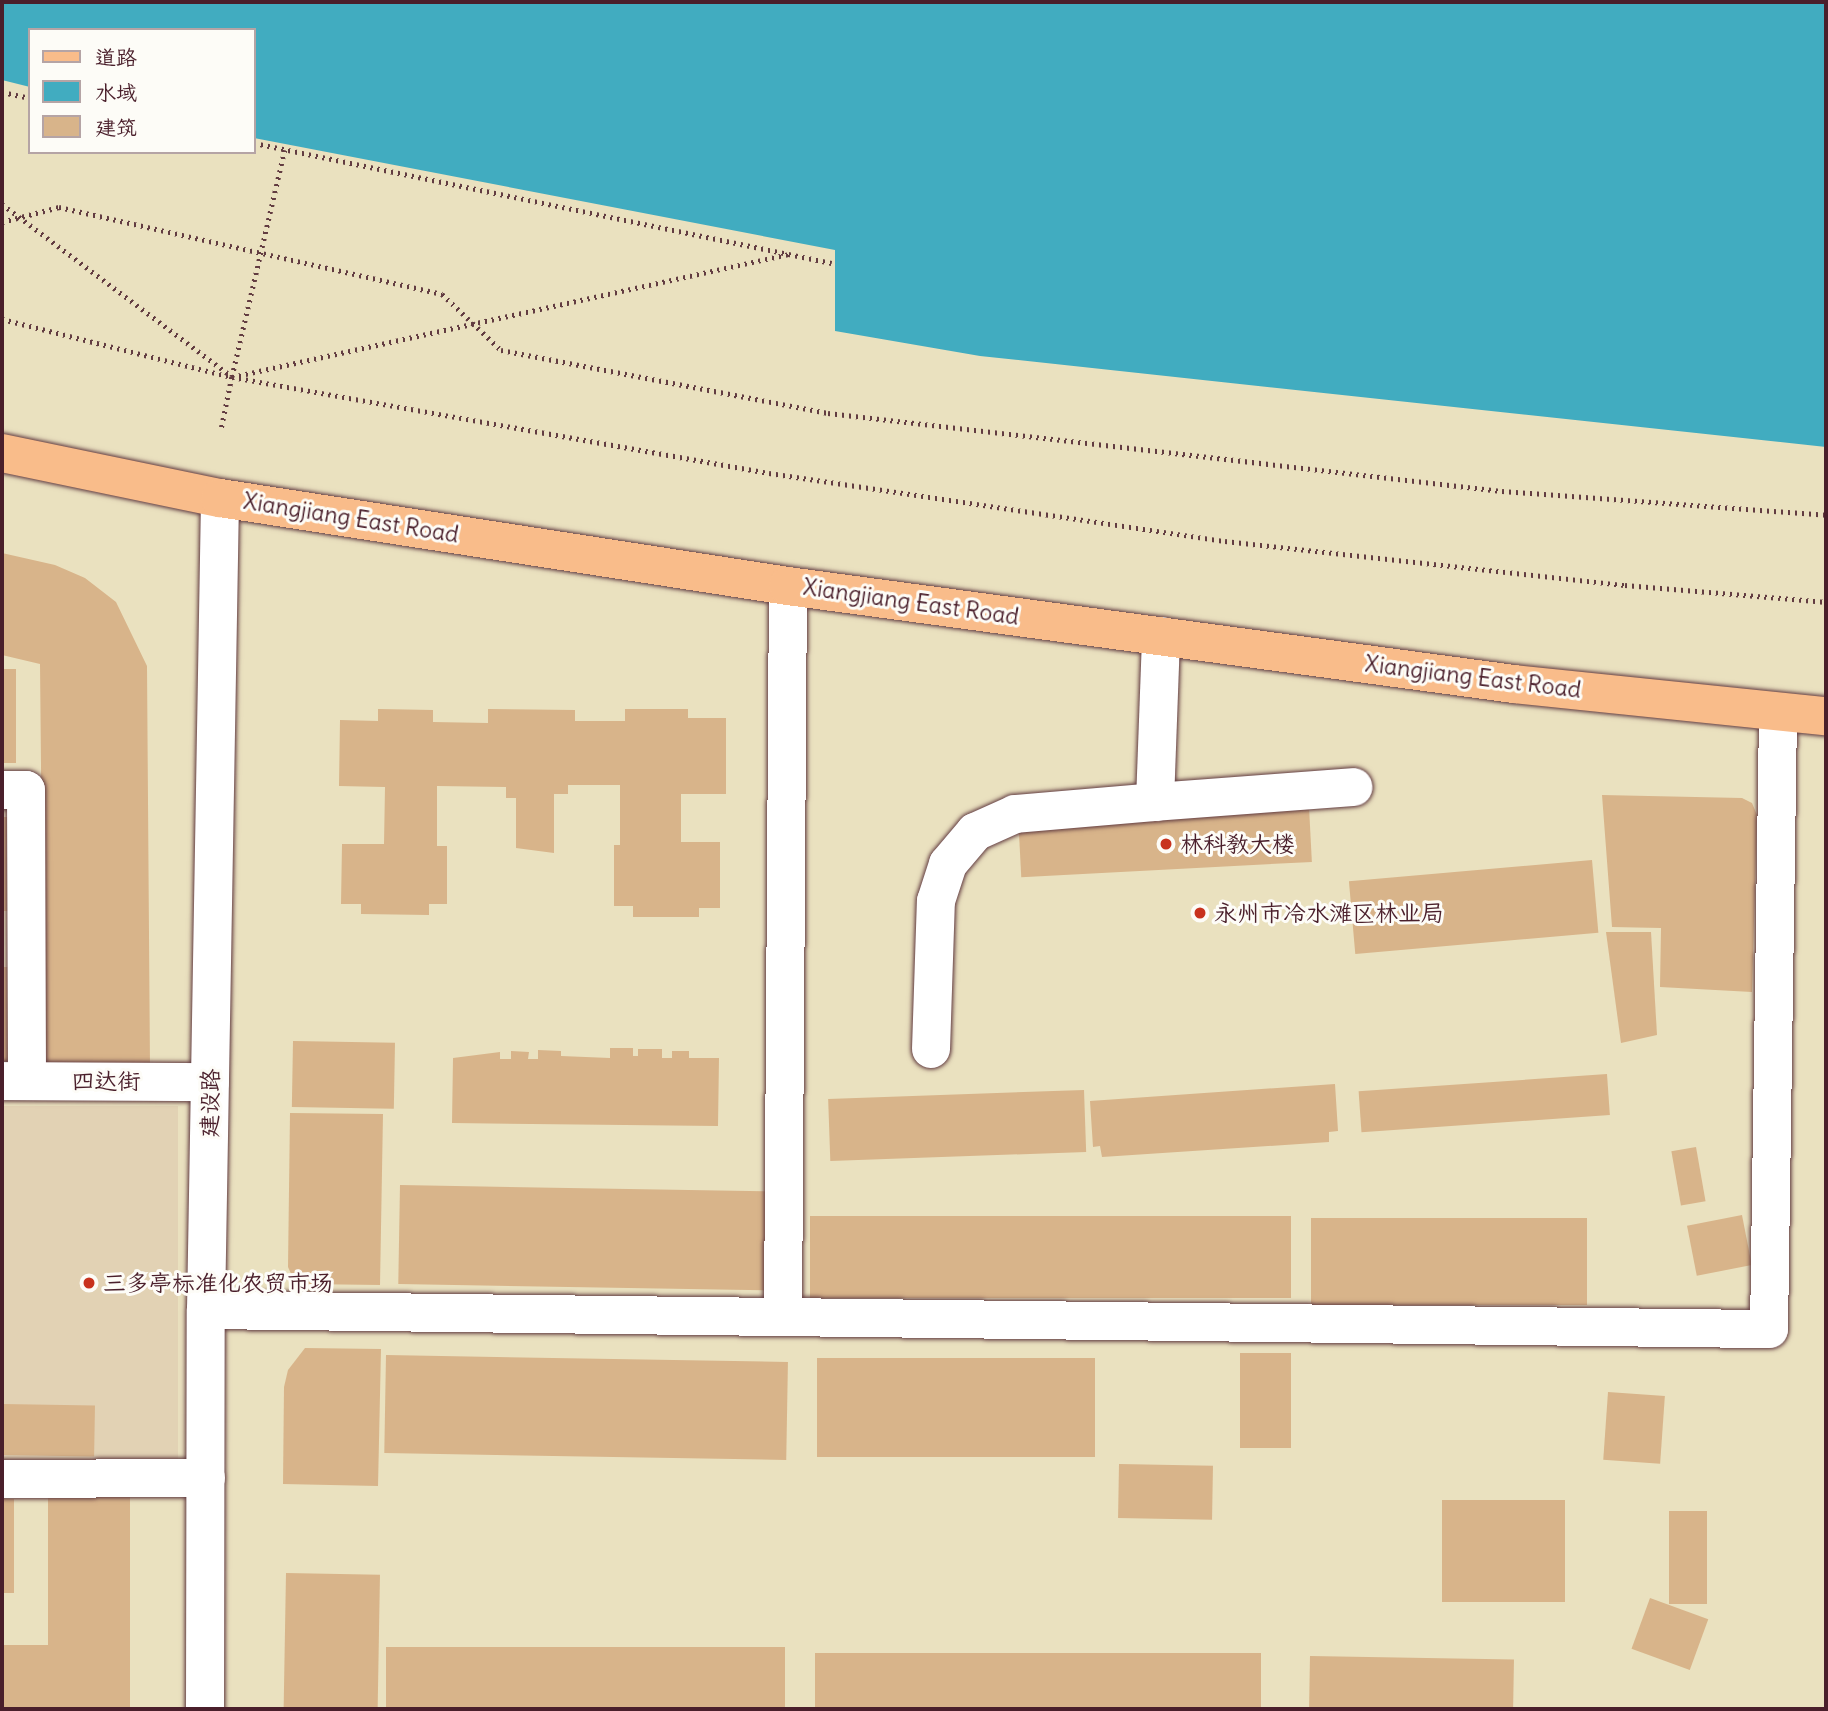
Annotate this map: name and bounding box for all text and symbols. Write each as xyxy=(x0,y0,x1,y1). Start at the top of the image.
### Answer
legend xyxy=(28,28,256,154)
text: 道路 xyxy=(95,44,137,71)
text: 水域 xyxy=(95,79,137,106)
text: 建筑 xyxy=(95,114,137,141)
street label: Xiangjiang East Road xyxy=(241,487,461,549)
street label: Xiangjiang East Road xyxy=(801,573,1021,631)
street label: Xiangjiang East Road xyxy=(1363,650,1583,704)
place label: 林科教大楼 xyxy=(1180,830,1295,858)
marker: 林科教大楼 xyxy=(1158,836,1174,852)
place label: 永州市冷水滩区林业局 xyxy=(1214,899,1444,927)
marker: 永州市冷水滩区林业局 xyxy=(1192,905,1208,921)
street label: 四达街 xyxy=(72,1067,140,1095)
street label: 建设路 xyxy=(196,1068,224,1138)
place label: 三多亭标准化农贸市场 xyxy=(103,1269,333,1297)
marker: 三多亭标准化农贸市场 xyxy=(81,1275,97,1291)

